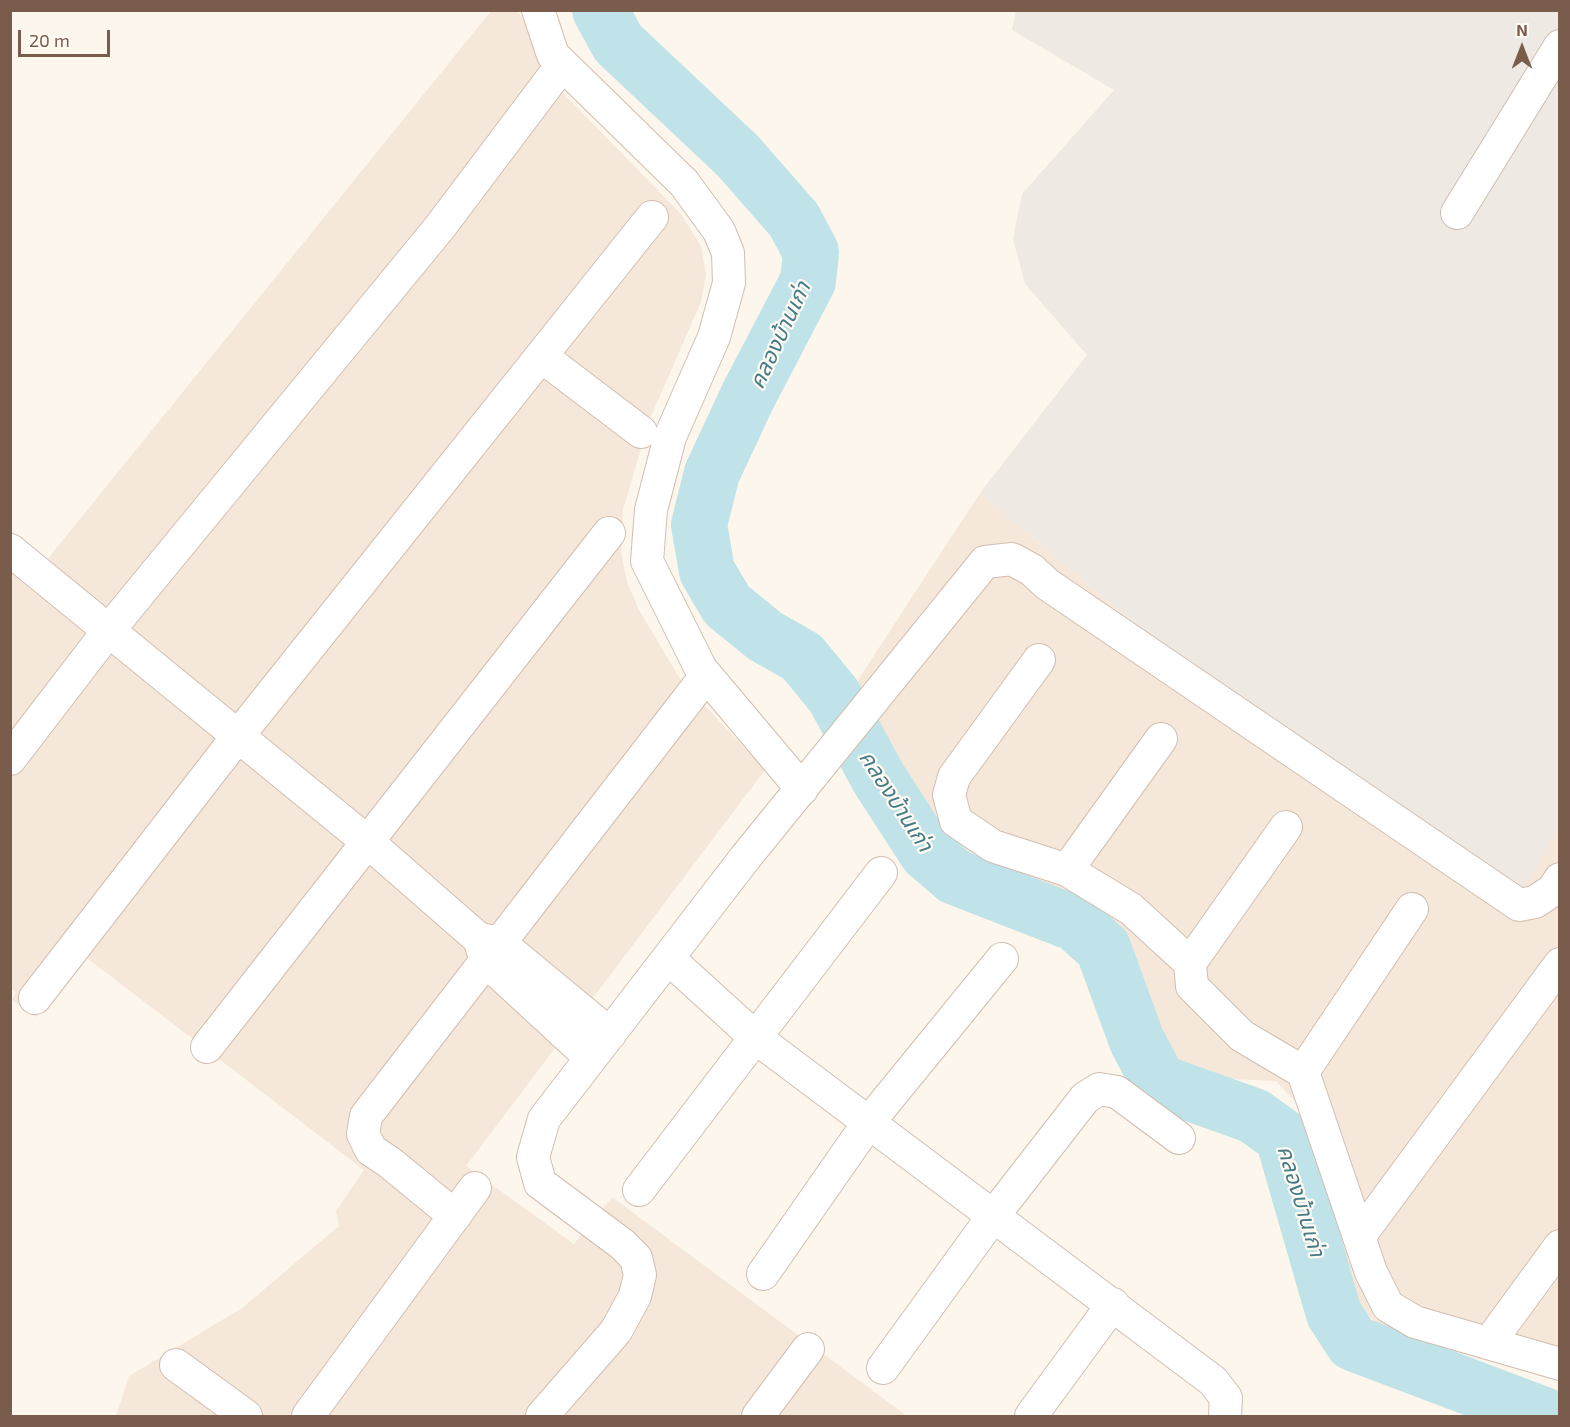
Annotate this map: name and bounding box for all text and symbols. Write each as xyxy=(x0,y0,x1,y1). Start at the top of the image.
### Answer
scale bar xyxy=(21,18,112,56)
north arrow xyxy=(1492,18,1552,78)
text: N xyxy=(1516,20,1528,39)
text: 20 m xyxy=(29,29,70,51)
water label: คลองบ้านเก่า xyxy=(744,277,816,393)
water label: คลองบ้านเก่า xyxy=(854,746,938,856)
water label: คลองบ้านเก่า xyxy=(1272,1142,1330,1260)

